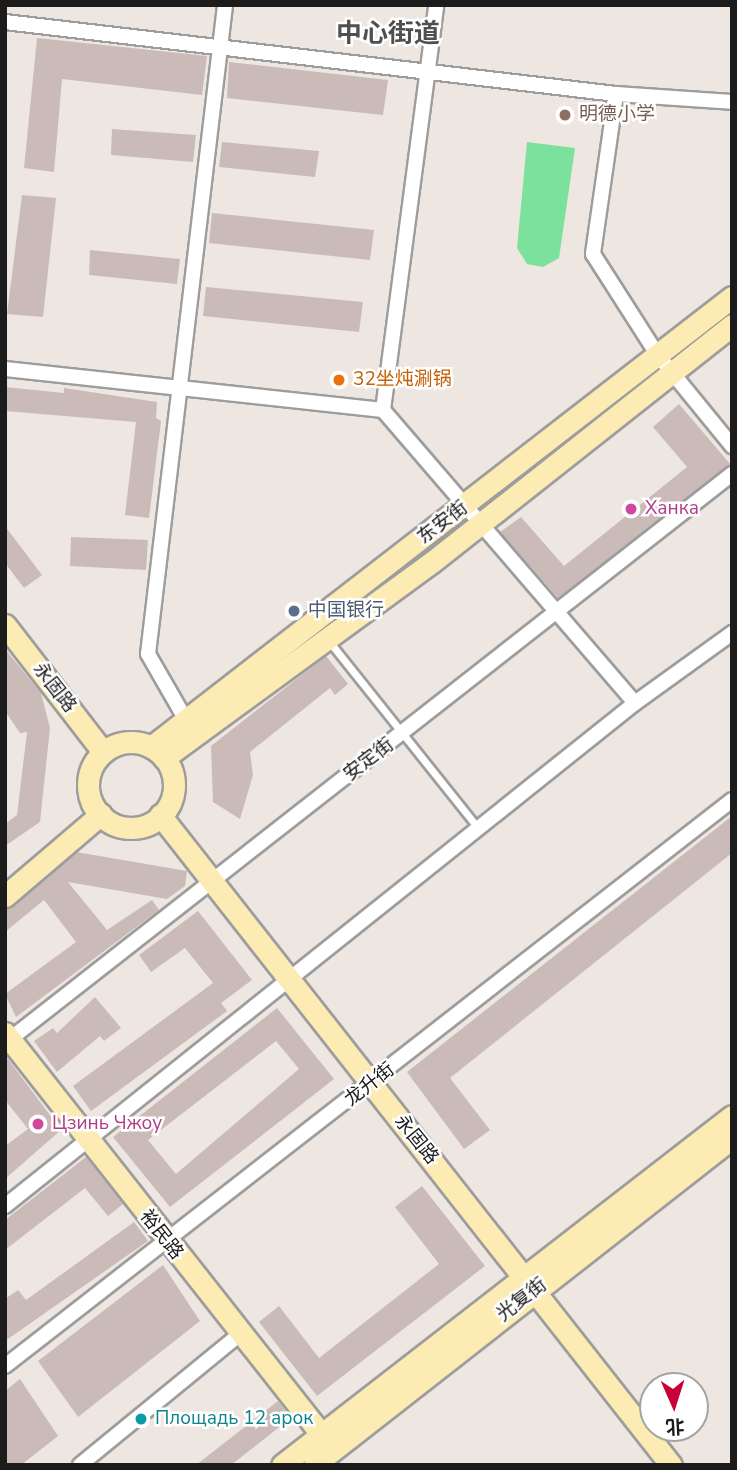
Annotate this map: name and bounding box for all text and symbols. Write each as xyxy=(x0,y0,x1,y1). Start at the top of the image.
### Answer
district label: 中心街道 xyxy=(336,18,440,50)
place label: 明德小学 xyxy=(579,104,655,126)
marker: 明德小学 xyxy=(557,107,573,123)
place label: 32坐炖涮锅 xyxy=(353,369,452,391)
marker: 32坐炖涮锅 xyxy=(331,372,347,388)
street label: 东安街 xyxy=(414,496,472,550)
place label: Ханка xyxy=(645,498,699,520)
marker: Ханка xyxy=(623,501,639,517)
place label: 中国银行 xyxy=(308,600,384,622)
marker: 中国银行 xyxy=(286,603,302,619)
street label: 永固路 xyxy=(27,659,81,717)
street label: 安定街 xyxy=(340,733,398,787)
street label: 龙升街 xyxy=(341,1058,399,1112)
street label: 永固路 xyxy=(389,1111,443,1169)
place label: Цзинь Чжоу xyxy=(52,1113,162,1135)
marker: Цзинь Чжоу xyxy=(30,1116,46,1132)
street label: 裕民路 xyxy=(134,1206,188,1264)
street label: 光复街 xyxy=(493,1273,551,1327)
north arrow xyxy=(639,1372,709,1442)
place label: Площадь 12 арок xyxy=(155,1408,313,1430)
marker: Площадь 12 арок xyxy=(133,1411,149,1427)
text: 北 xyxy=(665,1412,685,1439)

